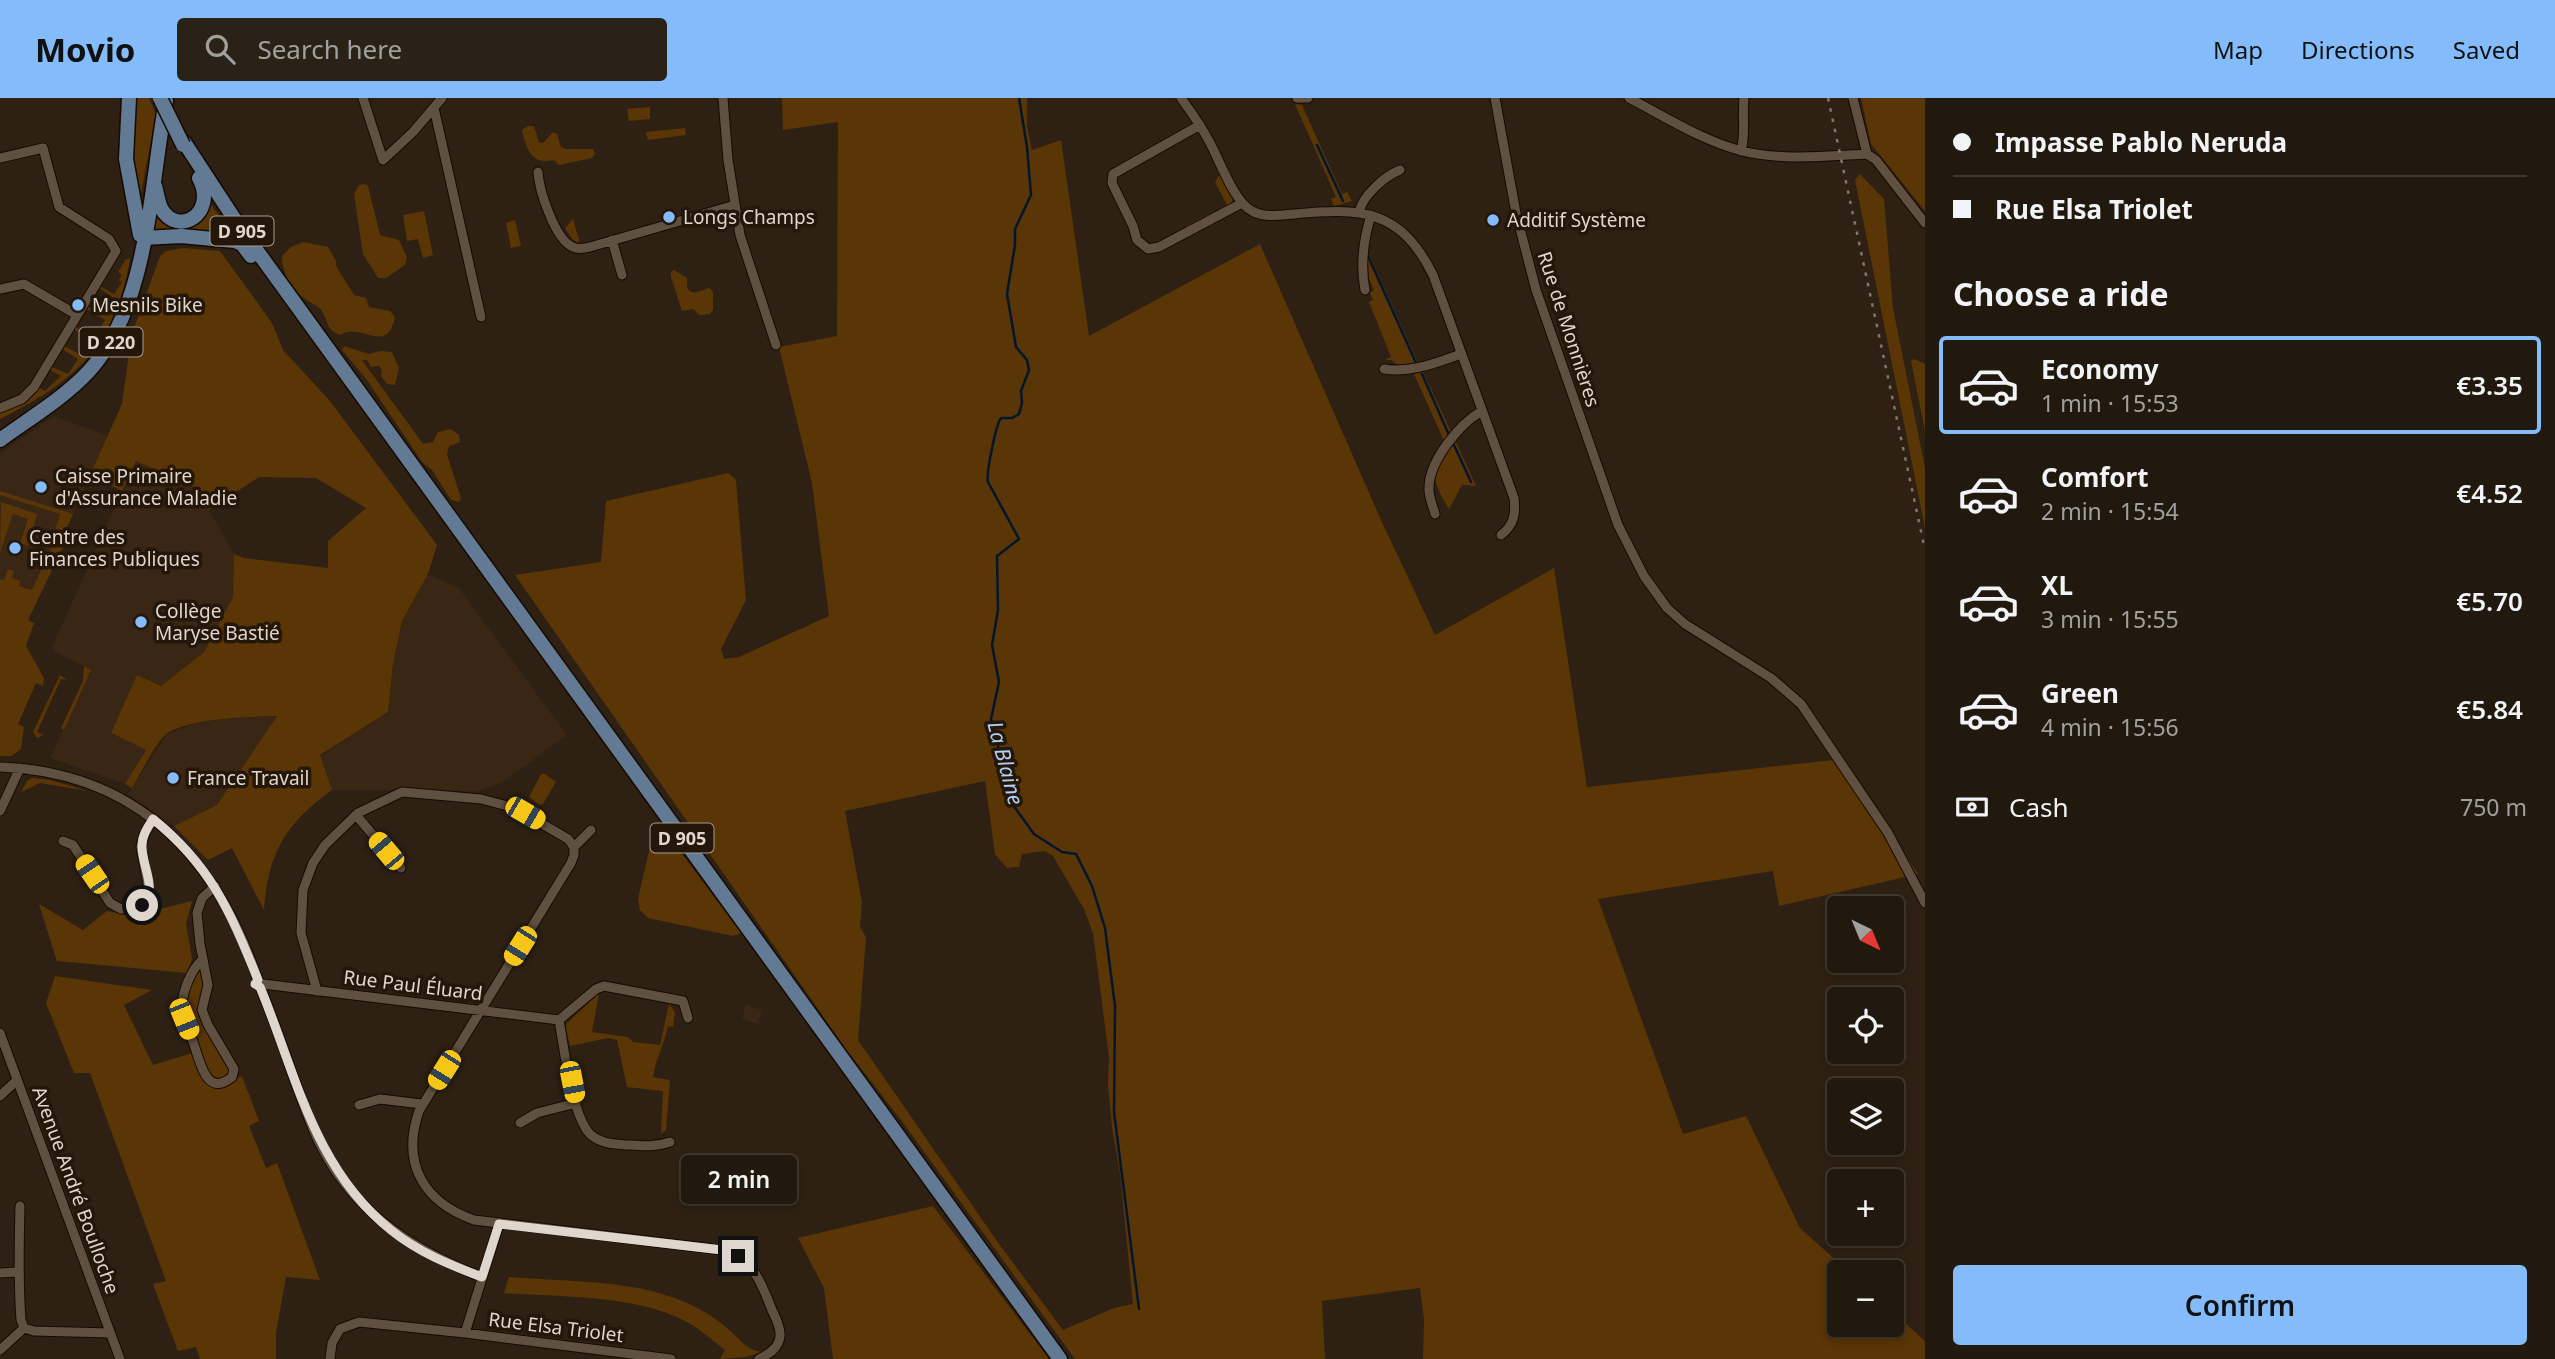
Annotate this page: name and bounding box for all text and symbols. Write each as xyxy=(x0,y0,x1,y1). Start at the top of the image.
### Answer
search box xyxy=(177,18,667,81)
text: Movio xyxy=(35,27,135,72)
icon: search xyxy=(201,30,239,68)
text: Search here xyxy=(257,31,402,67)
text: Map xyxy=(2213,33,2263,66)
text: Directions xyxy=(2301,33,2415,66)
text: Saved xyxy=(2453,33,2520,66)
text: Impasse Pablo Neruda xyxy=(1995,124,2287,160)
text: Rue Elsa Triolet xyxy=(1995,191,2193,227)
place label: Longs Champs xyxy=(683,204,815,230)
place label: Additif Système xyxy=(1507,207,1646,233)
marker: Longs Champs xyxy=(661,209,677,225)
marker: Additif Système xyxy=(1485,212,1501,228)
road number: D 905 xyxy=(210,216,274,246)
street label: Rue de Monnières xyxy=(1532,248,1606,410)
text: Choose a ride xyxy=(1953,272,2169,315)
place label: Mesnils Bike xyxy=(92,292,203,318)
marker: Mesnils Bike xyxy=(70,297,86,313)
road number: D 220 xyxy=(80,328,142,356)
text: Economy xyxy=(2041,351,2159,387)
icon: car xyxy=(1957,354,2020,417)
text: €3.35 xyxy=(2456,367,2523,403)
text: 1 min · 15:53 xyxy=(2041,387,2179,419)
text: Comfort xyxy=(2041,459,2149,495)
icon: car xyxy=(1957,462,2020,525)
place label: Caisse Primaire d'Assurance Maladie xyxy=(55,463,237,511)
text: €4.52 xyxy=(2456,475,2523,511)
marker: Caisse Primaire d'Assurance Maladie xyxy=(33,479,49,495)
text: 2 min · 15:54 xyxy=(2041,495,2179,527)
place label: Centre des Finances Publiques xyxy=(29,524,200,572)
marker: Centre des Finances Publiques xyxy=(7,540,23,556)
text: XL xyxy=(2041,567,2073,603)
icon: car xyxy=(1957,570,2020,633)
text: €5.70 xyxy=(2456,583,2523,619)
place label: Collège Maryse Bastié xyxy=(155,598,280,646)
text: 3 min · 15:55 xyxy=(2041,603,2179,635)
marker: Collège Maryse Bastié xyxy=(133,614,149,630)
text: Green xyxy=(2041,675,2119,711)
icon: car xyxy=(1957,678,2020,741)
text: €5.84 xyxy=(2456,691,2523,727)
text: 4 min · 15:56 xyxy=(2041,711,2179,743)
water label: La Blaine xyxy=(981,718,1031,808)
place label: France Travail xyxy=(187,765,309,791)
marker: France Travail xyxy=(165,770,181,786)
icon: cash xyxy=(1953,788,1991,826)
text: Cash xyxy=(2009,789,2069,825)
text: 750 m xyxy=(2460,791,2527,823)
car xyxy=(502,793,549,833)
road number: D 905 xyxy=(650,824,714,852)
car xyxy=(365,828,408,874)
car xyxy=(72,851,113,897)
route start xyxy=(126,889,158,921)
north arrow xyxy=(1827,896,1904,973)
map controls xyxy=(1827,896,1904,1337)
car xyxy=(500,923,541,969)
street label: Rue Paul Éluard xyxy=(342,964,484,1006)
button: locate xyxy=(1827,987,1904,1064)
car xyxy=(167,996,202,1042)
car xyxy=(424,1047,465,1093)
car xyxy=(558,1059,587,1105)
button: layers xyxy=(1827,1078,1904,1155)
street label: Avenue André Boulloche xyxy=(26,1083,126,1297)
callout: 2 min xyxy=(680,1154,796,1204)
text: 2 min xyxy=(708,1163,770,1195)
button: + xyxy=(1827,1169,1904,1246)
route end xyxy=(722,1240,754,1272)
button: − xyxy=(1827,1260,1904,1337)
button: Confirm xyxy=(1953,1265,2527,1345)
street label: Rue Elsa Triolet xyxy=(487,1306,625,1348)

